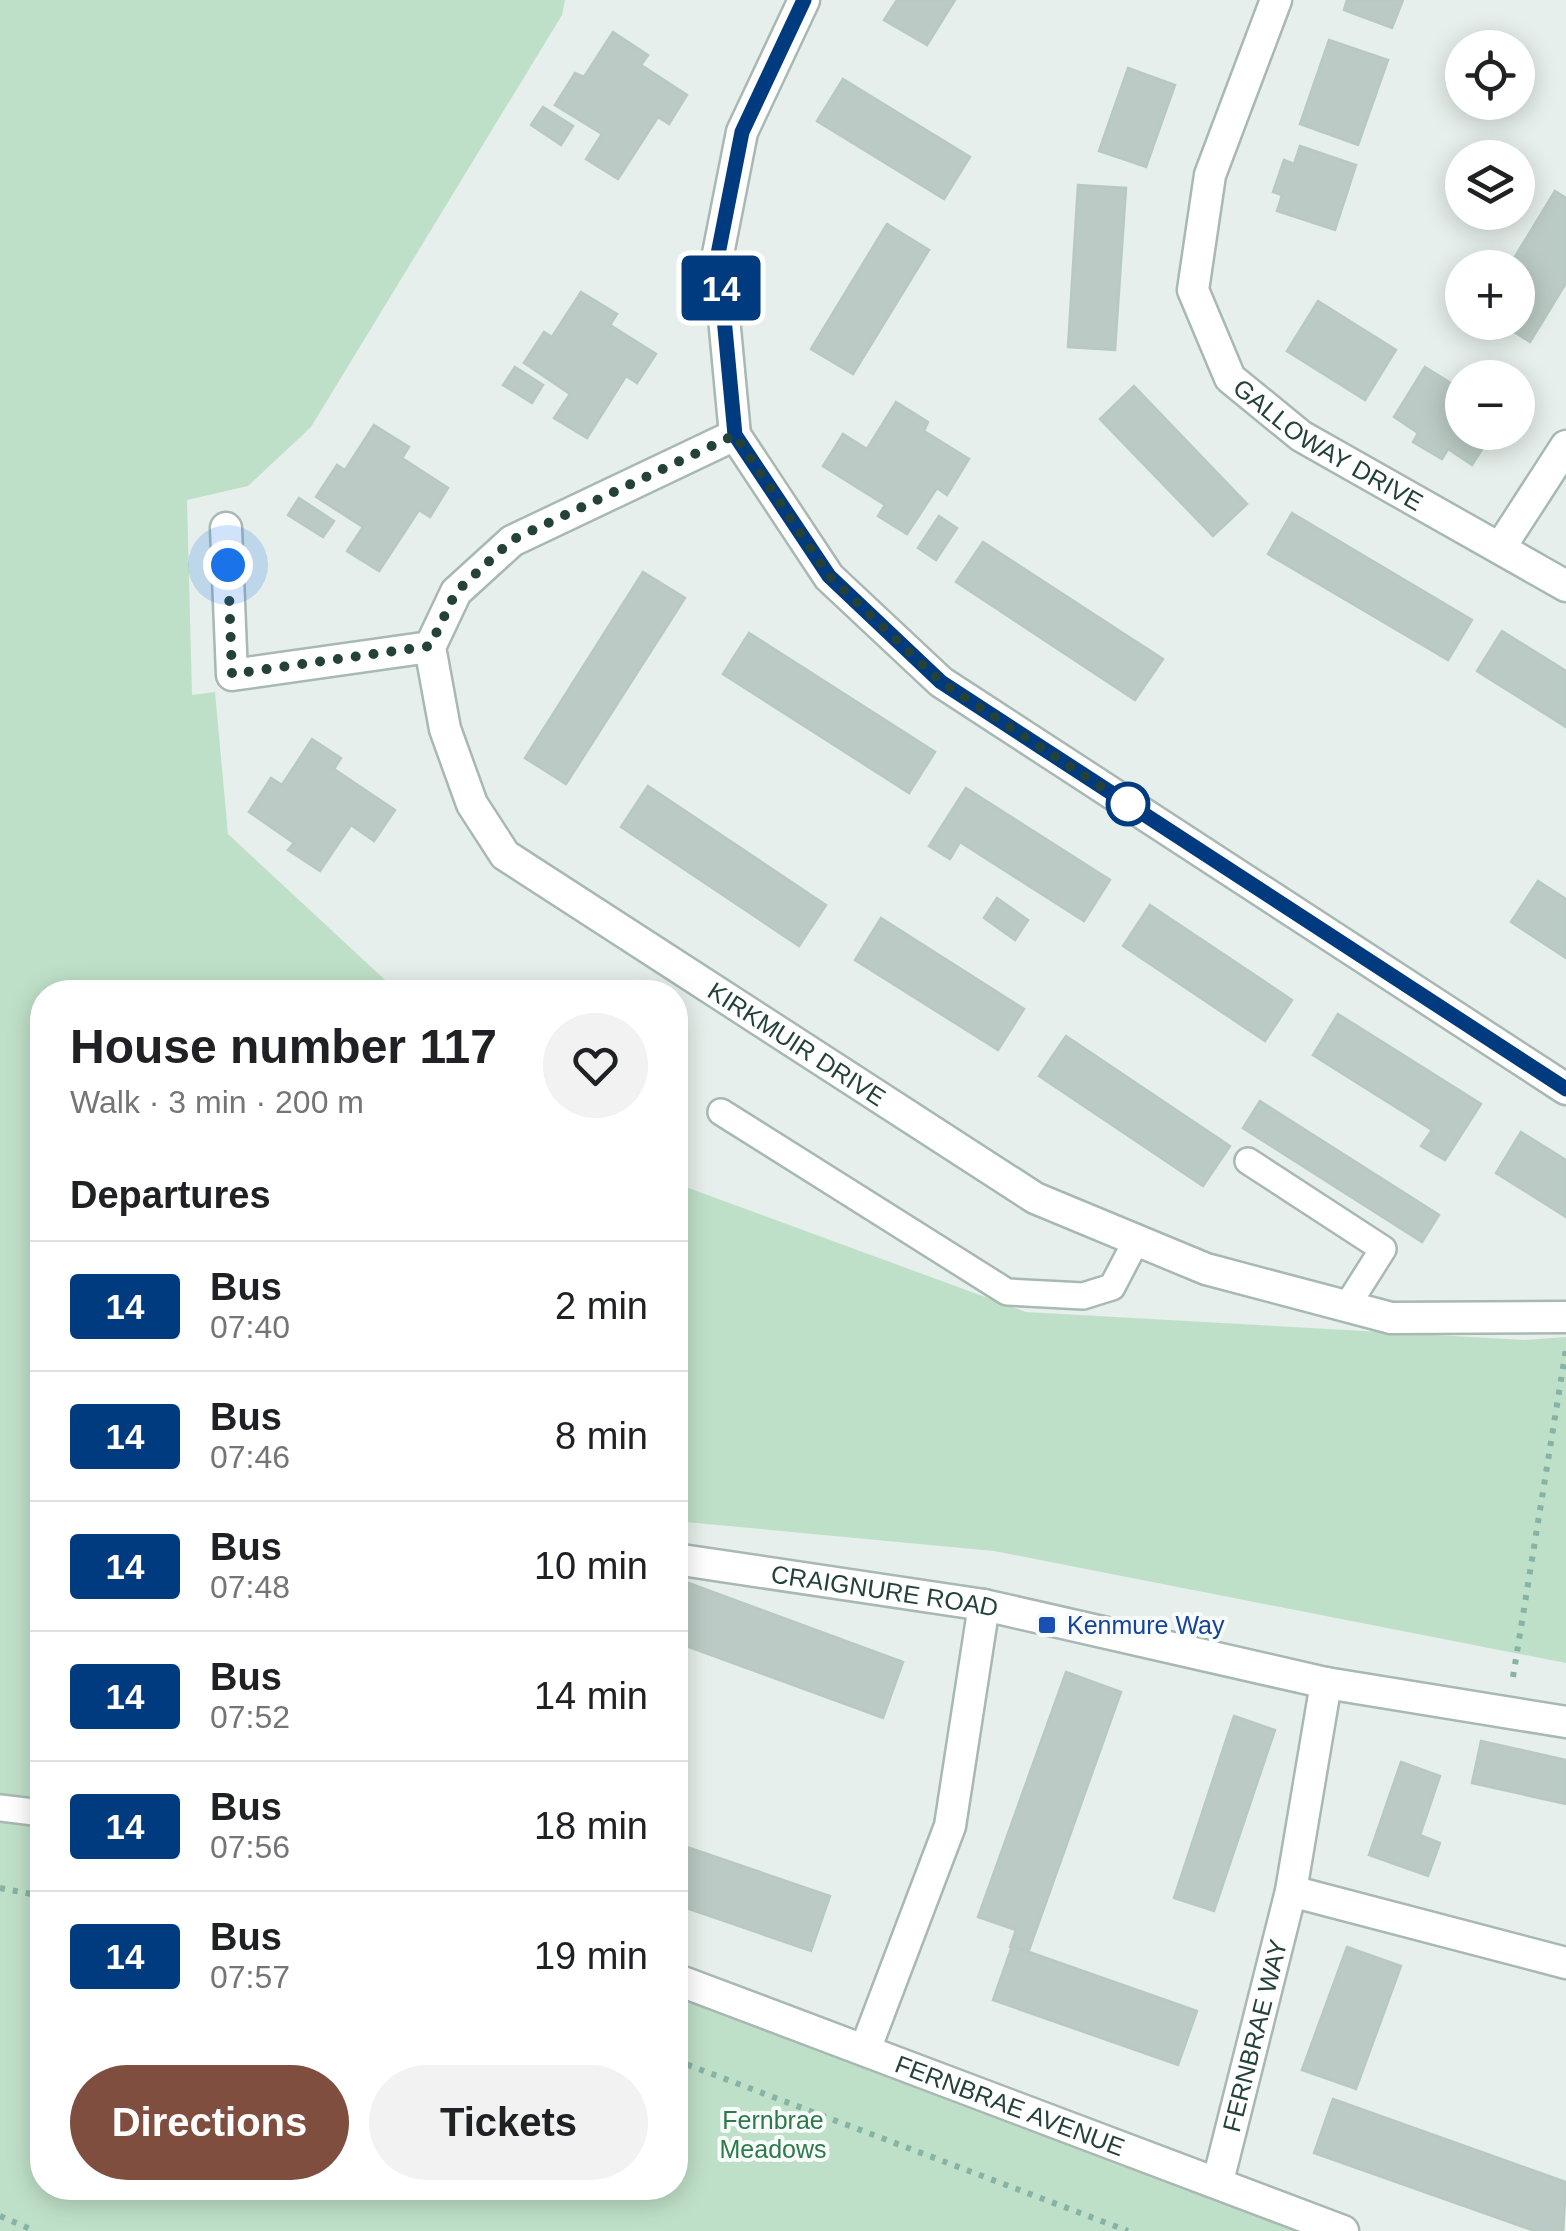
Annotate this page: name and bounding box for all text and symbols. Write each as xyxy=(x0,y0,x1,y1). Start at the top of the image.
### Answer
map controls xyxy=(1445,30,1535,450)
button: locate xyxy=(1445,30,1535,120)
button: layers xyxy=(1445,140,1535,230)
button: + xyxy=(1445,250,1535,340)
line badge: 14 xyxy=(676,256,766,320)
text: 14 xyxy=(702,269,740,308)
button: − xyxy=(1445,360,1535,450)
street label: GALLOWAY DRIVE xyxy=(1228,373,1428,516)
your location xyxy=(203,540,253,590)
unlabelled marker xyxy=(1107,783,1149,825)
street label: KIRKMUIR DRIVE xyxy=(703,976,891,1112)
button: heart xyxy=(543,1013,648,1118)
text: House number 117 xyxy=(70,1020,497,1073)
text: Walk · 3 min · 200 m xyxy=(70,1084,364,1120)
text: Departures xyxy=(70,1174,271,1216)
text: Bus xyxy=(210,1266,282,1308)
text: 2 min xyxy=(555,1285,648,1327)
text: 14 xyxy=(106,1287,144,1326)
text: 07:40 xyxy=(210,1309,290,1345)
text: Bus xyxy=(210,1396,282,1438)
text: 8 min xyxy=(555,1415,648,1457)
text: 14 xyxy=(106,1417,144,1456)
text: 07:46 xyxy=(210,1439,290,1475)
text: Bus xyxy=(210,1526,282,1568)
text: 10 min xyxy=(534,1545,648,1587)
text: 14 xyxy=(106,1547,144,1586)
street label: CRAIGNURE ROAD xyxy=(769,1559,1001,1622)
text: 07:48 xyxy=(210,1569,290,1605)
place label: Kenmure Way xyxy=(1067,1611,1225,1639)
marker: Kenmure Way xyxy=(1036,1614,1058,1636)
text: Bus xyxy=(210,1656,282,1698)
text: 14 min xyxy=(534,1675,648,1717)
text: 14 xyxy=(106,1677,144,1716)
text: 07:52 xyxy=(210,1699,290,1735)
text: Bus xyxy=(210,1786,282,1828)
text: 18 min xyxy=(534,1805,648,1847)
text: 14 xyxy=(106,1807,144,1846)
text: 07:56 xyxy=(210,1829,290,1865)
text: Bus xyxy=(210,1916,282,1958)
text: 19 min xyxy=(534,1935,648,1977)
street label: FERNBRAE WAY xyxy=(1217,1936,1292,2135)
text: 14 xyxy=(106,1937,144,1976)
text: 07:57 xyxy=(210,1959,290,1995)
street label: FERNBRAE AVENUE xyxy=(891,2049,1128,2161)
button: Directions xyxy=(70,2065,349,2180)
button: Tickets xyxy=(369,2065,648,2180)
park label: Fernbrae Meadows xyxy=(720,2106,827,2163)

